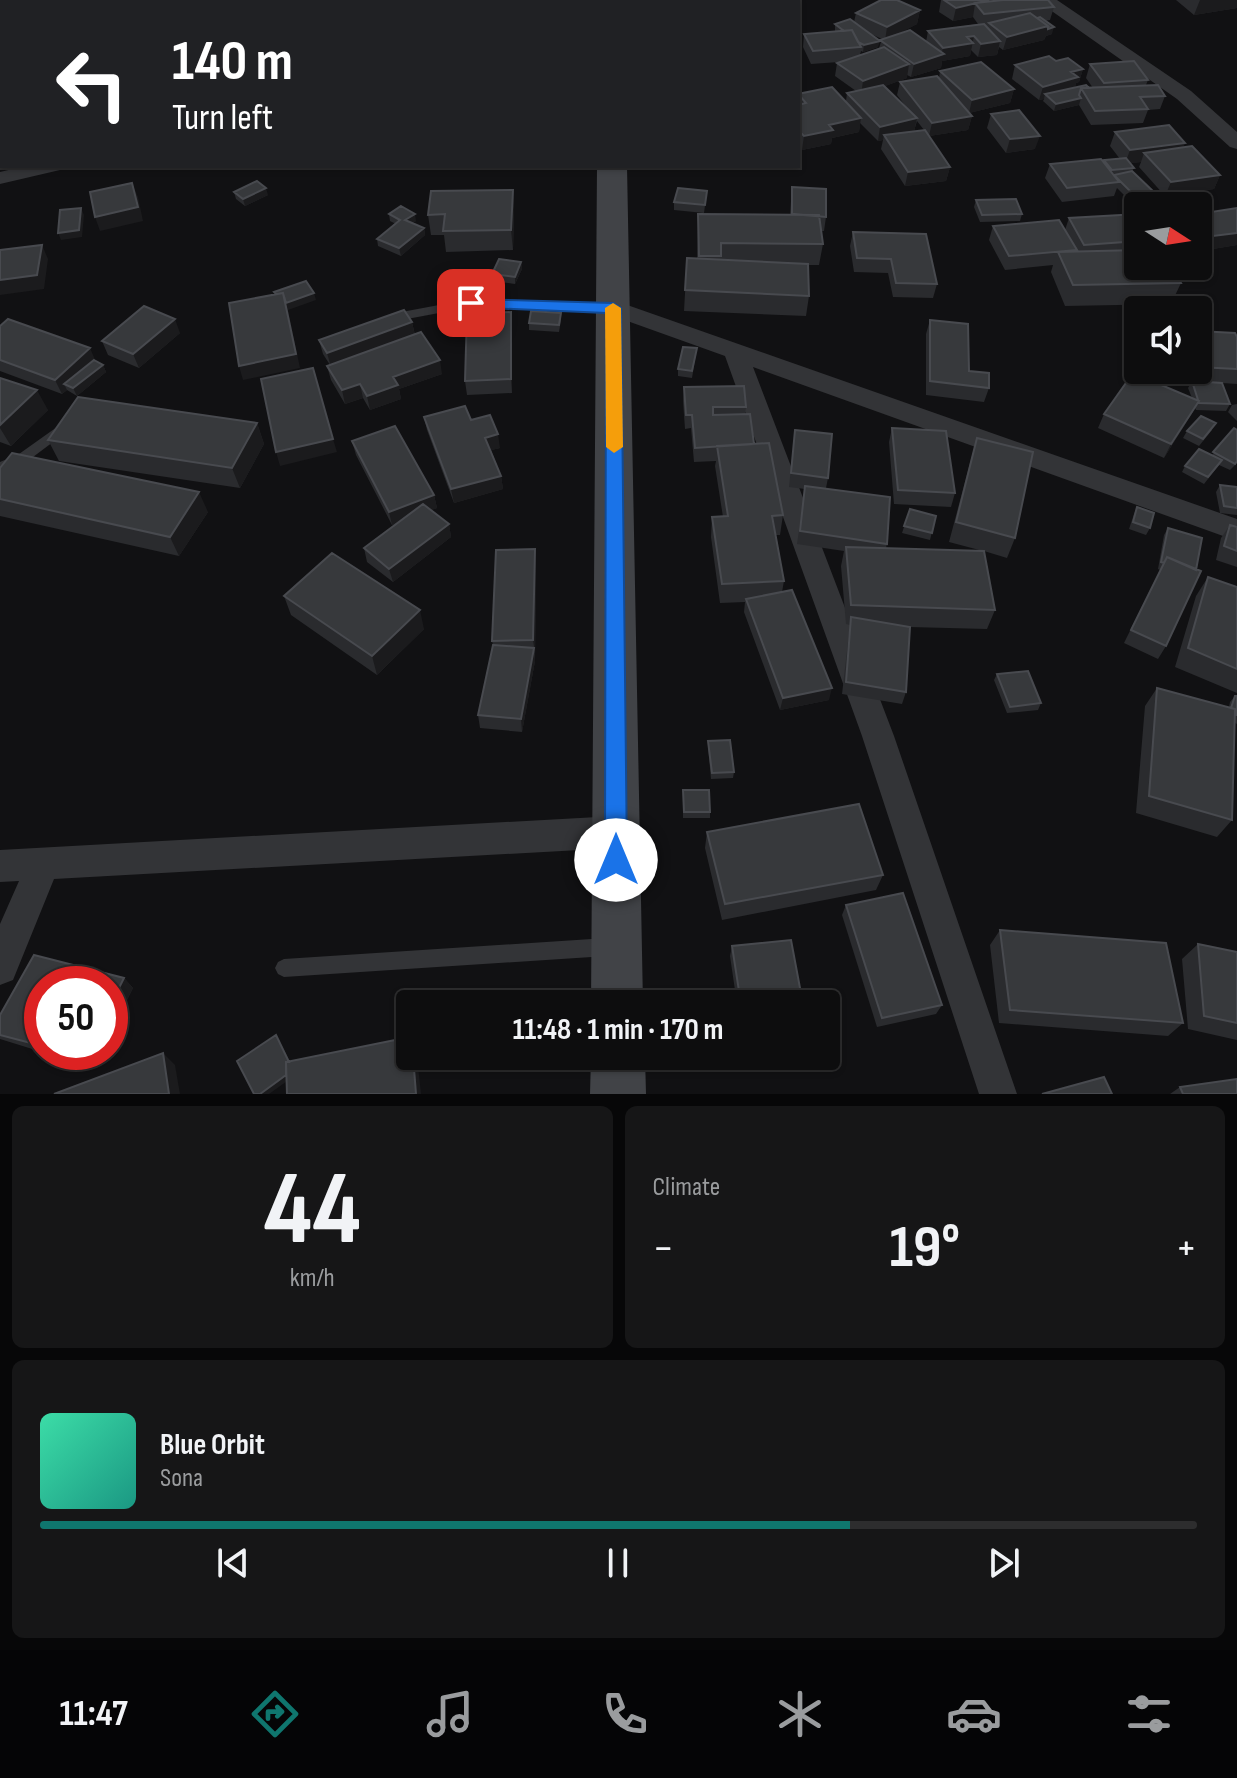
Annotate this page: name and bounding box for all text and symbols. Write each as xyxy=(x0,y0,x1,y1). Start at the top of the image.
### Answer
text: 140 m xyxy=(172,29,293,96)
icon: left xyxy=(40,32,144,136)
text: Turn left xyxy=(172,97,273,140)
north arrow xyxy=(1124,192,1212,280)
map controls xyxy=(1124,192,1212,384)
pin xyxy=(437,269,505,337)
icon: arrive xyxy=(449,281,493,325)
button: sound xyxy=(1124,296,1212,384)
position arrow xyxy=(574,818,658,902)
speed limit sign: 50 xyxy=(24,966,128,1070)
text: 11:48 · 1 min · 170 m xyxy=(513,1012,723,1048)
text: 44 xyxy=(264,1148,361,1273)
text: Climate xyxy=(653,1172,720,1203)
text: 19° xyxy=(889,1212,960,1284)
text: − xyxy=(653,1222,674,1275)
text: + xyxy=(1175,1222,1197,1275)
text: km/h xyxy=(290,1263,335,1294)
text: Blue Orbit xyxy=(160,1427,265,1463)
text: Sona xyxy=(160,1463,203,1494)
icon: previous xyxy=(211,1541,255,1585)
icon: pause xyxy=(596,1541,640,1585)
icon: next xyxy=(982,1541,1026,1585)
icon: directions xyxy=(247,1686,303,1742)
icon: music xyxy=(422,1686,478,1742)
icon: phone xyxy=(597,1686,653,1742)
icon: climate xyxy=(772,1686,828,1742)
icon: car xyxy=(946,1686,1002,1742)
icon: filters xyxy=(1121,1686,1177,1742)
text: 11:47 xyxy=(59,1693,128,1736)

